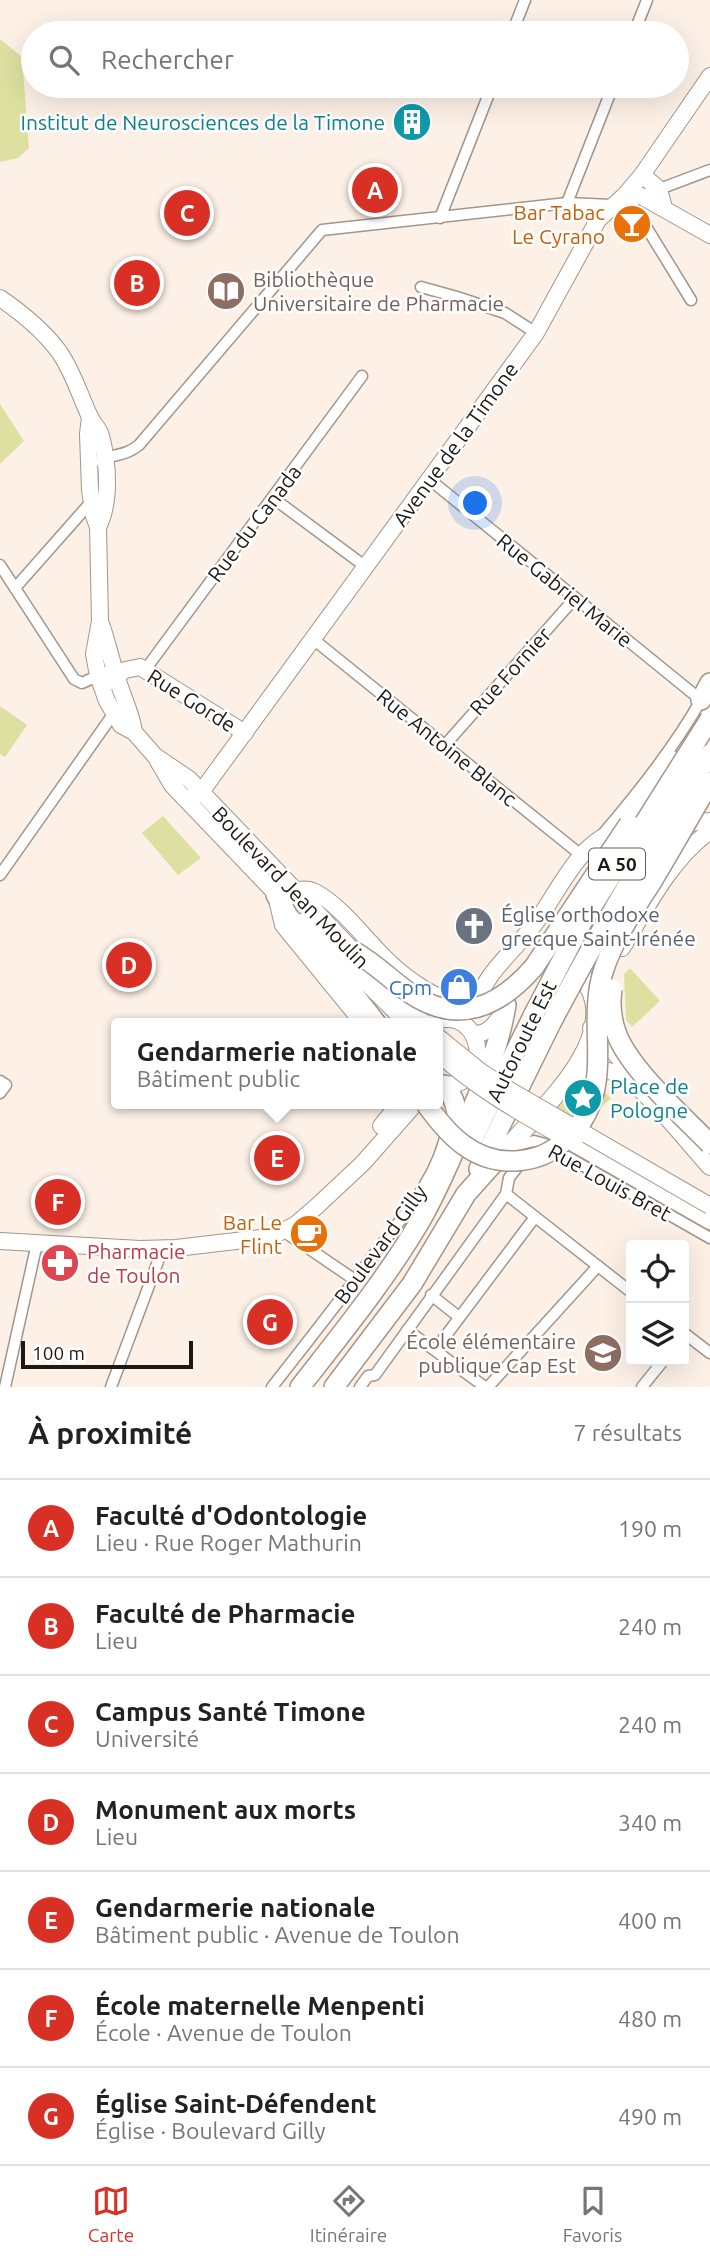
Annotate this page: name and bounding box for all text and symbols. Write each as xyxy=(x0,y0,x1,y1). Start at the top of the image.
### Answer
search box xyxy=(21,21,689,98)
icon: search xyxy=(45,41,83,79)
text: Rechercher xyxy=(101,45,234,74)
building icon: Institut de Neurosciences de la Timone xyxy=(391,101,433,143)
place label: Institut de Neurosciences de la Timone xyxy=(21,110,385,134)
pin: A xyxy=(352,164,398,216)
pin: C xyxy=(164,187,210,239)
place label: Bar Tabac Le Cyrano xyxy=(512,200,605,248)
bar icon: Bar Tabac Le Cyrano xyxy=(611,203,653,245)
pin: B xyxy=(114,257,160,309)
place label: Bibliothèque Universitaire de Pharmacie xyxy=(253,267,504,315)
library icon: Bibliothèque Universitaire de Pharmacie xyxy=(205,270,247,312)
street label: Avenue de la Timone xyxy=(388,357,522,531)
street label: Rue du Canada xyxy=(202,460,306,586)
your location xyxy=(458,486,492,520)
street label: Rue Gabriel Marie xyxy=(493,528,637,652)
street label: Rue Fornier xyxy=(464,622,556,720)
street label: Rue Gorde xyxy=(143,663,241,737)
street label: Rue Antoine Blanc xyxy=(372,683,522,811)
street label: Boulevard Jean Moulin xyxy=(208,801,374,973)
road number: A 50 xyxy=(589,848,645,880)
place label: Église orthodoxe grecque Saint-Irénée xyxy=(501,902,696,950)
church icon: Église orthodoxe grecque Saint-Irénée xyxy=(453,905,495,947)
pin: D xyxy=(106,939,152,991)
shop icon: Cpm xyxy=(438,966,480,1008)
place label: Cpm xyxy=(389,975,432,999)
street label: Autoroute Est xyxy=(481,976,561,1106)
popup xyxy=(111,1018,443,1109)
text: Gendarmerie nationale xyxy=(137,1037,417,1066)
text: Bâtiment public xyxy=(137,1066,300,1091)
place label: Place de Pologne xyxy=(610,1074,689,1122)
place icon: Place de Pologne xyxy=(562,1077,604,1119)
pin: E xyxy=(254,1132,300,1184)
street label: Rue Louis Bret xyxy=(544,1138,676,1226)
pin: F xyxy=(35,1176,81,1228)
street label: Boulevard Gilly xyxy=(329,1180,431,1308)
place label: Bar Le Flint xyxy=(223,1210,282,1258)
cafe icon: Bar Le Flint xyxy=(288,1213,330,1255)
place label: Pharmacie de Toulon xyxy=(87,1239,186,1287)
map controls xyxy=(626,1240,689,1366)
button: locate xyxy=(626,1240,689,1303)
pharmacy icon: Pharmacie de Toulon xyxy=(39,1242,81,1284)
pin: G xyxy=(247,1296,293,1348)
button: layers xyxy=(626,1303,689,1366)
place label: École élémentaire publique Cap Est xyxy=(406,1329,576,1377)
school or university icon: École élémentaire publique Cap Est xyxy=(582,1332,624,1374)
scale bar xyxy=(21,1338,192,1370)
text: 100 m xyxy=(32,1342,85,1364)
text: À proximité xyxy=(28,1416,192,1450)
text: 7 résultats xyxy=(573,1420,682,1445)
text: Faculté d'Odontologie xyxy=(95,1501,367,1530)
text: A xyxy=(43,1516,59,1541)
text: 190 m xyxy=(618,1516,682,1541)
text: Lieu · Rue Roger Mathurin xyxy=(95,1530,362,1555)
text: Faculté de Pharmacie xyxy=(95,1599,356,1628)
text: B xyxy=(43,1614,59,1639)
text: 240 m xyxy=(618,1614,682,1639)
text: Lieu xyxy=(95,1628,138,1653)
text: Campus Santé Timone xyxy=(95,1697,366,1726)
text: C xyxy=(44,1712,58,1737)
text: 240 m xyxy=(618,1712,682,1737)
text: Université xyxy=(95,1726,199,1751)
text: Monument aux morts xyxy=(95,1795,356,1824)
text: D xyxy=(43,1810,59,1835)
text: 340 m xyxy=(618,1810,682,1835)
text: Lieu xyxy=(95,1824,138,1849)
text: Gendarmerie nationale xyxy=(95,1893,376,1922)
text: E xyxy=(44,1908,58,1933)
text: 400 m xyxy=(618,1908,682,1933)
text: Bâtiment public · Avenue de Toulon xyxy=(95,1922,460,1947)
text: École maternelle Menpenti xyxy=(95,1991,425,2020)
text: F xyxy=(45,2006,57,2031)
text: 480 m xyxy=(618,2006,682,2031)
text: École · Avenue de Toulon xyxy=(95,2020,352,2045)
text: Église Saint-Défendent xyxy=(95,2089,377,2118)
text: G xyxy=(43,2104,59,2129)
text: 490 m xyxy=(618,2104,682,2129)
text: Église · Boulevard Gilly xyxy=(95,2118,326,2143)
tab: Carte xyxy=(88,2182,134,2246)
tab: Itinéraire xyxy=(310,2182,387,2246)
tab: Favoris xyxy=(563,2182,622,2246)

